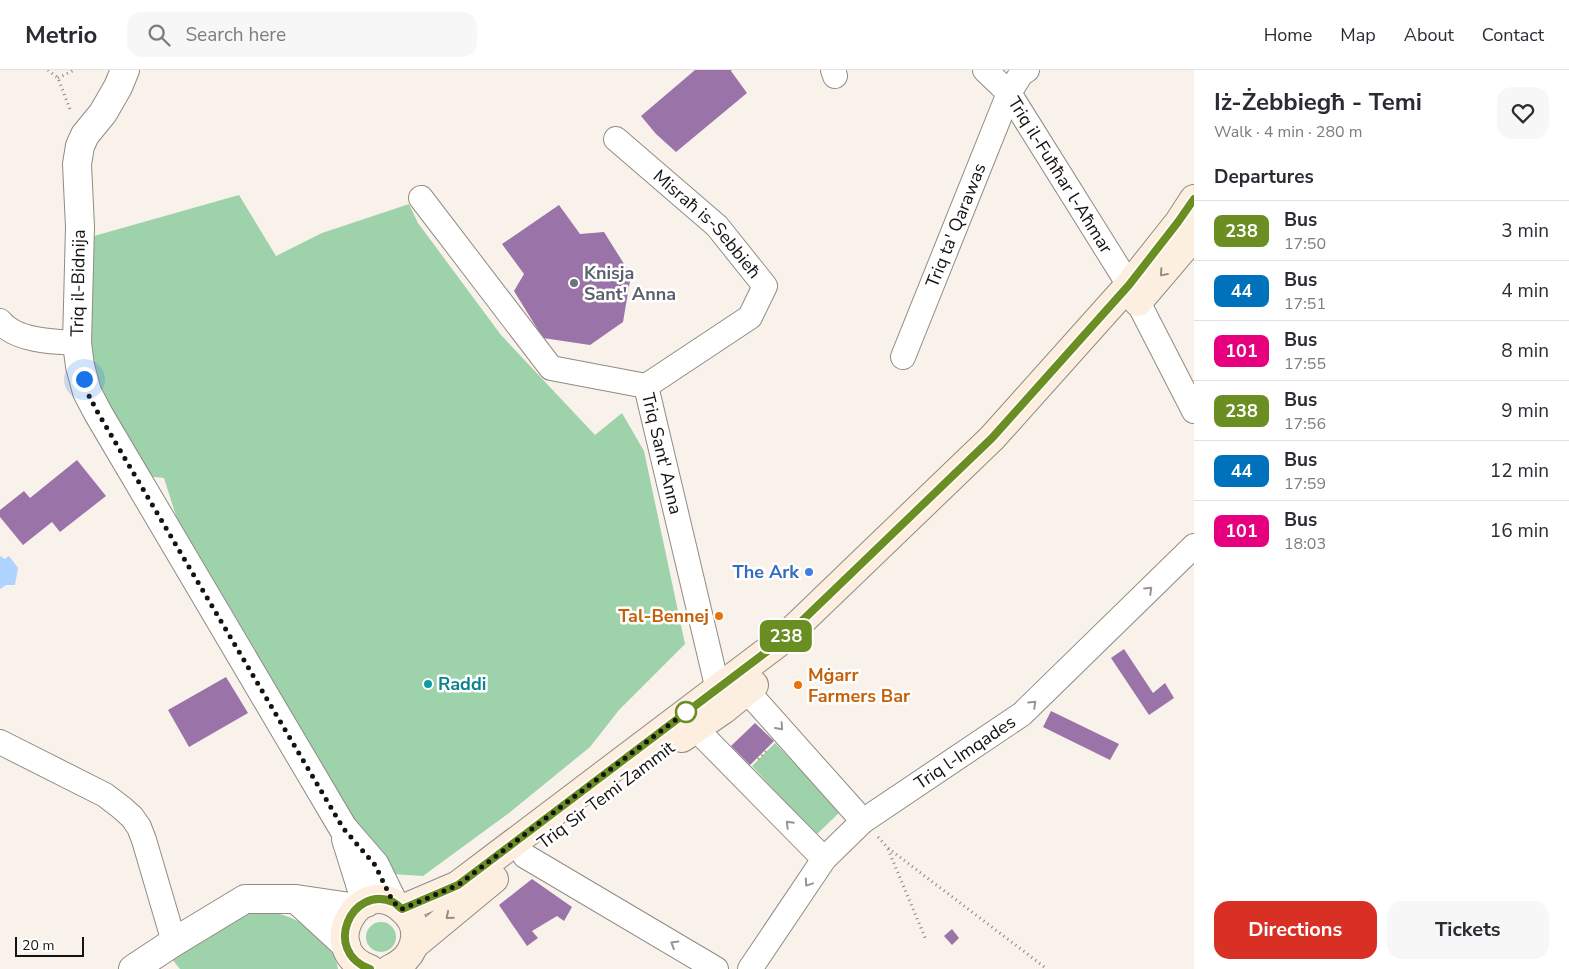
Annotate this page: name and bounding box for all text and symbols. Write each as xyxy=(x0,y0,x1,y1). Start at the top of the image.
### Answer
search box xyxy=(127,12,477,57)
text: Metrio xyxy=(25,19,97,51)
icon: search xyxy=(145,21,173,49)
text: Search here xyxy=(185,22,286,48)
text: Home xyxy=(1264,23,1312,47)
text: Map xyxy=(1340,23,1376,47)
text: About xyxy=(1404,23,1454,47)
text: Contact xyxy=(1482,23,1544,47)
text: Iż-Żebbiegħ - Temi xyxy=(1214,86,1422,118)
button: heart xyxy=(1497,87,1549,139)
street label: Triq il-Fuħħar l-Aħmar xyxy=(1002,92,1119,258)
text: Walk · 4 min · 280 m xyxy=(1214,121,1362,143)
street label: Triq ta' Qarawas xyxy=(920,159,992,291)
street label: Misraħ is-Sebbieħ xyxy=(648,164,766,284)
text: Departures xyxy=(1214,164,1314,190)
text: Bus xyxy=(1284,207,1317,233)
text: 3 min xyxy=(1501,218,1549,244)
text: 238 xyxy=(1225,219,1258,243)
street label: Triq il-Bidnija xyxy=(65,229,91,337)
text: 17:50 xyxy=(1284,233,1326,255)
place label: Knisja Sant' Anna xyxy=(584,261,676,306)
text: Bus xyxy=(1284,267,1317,293)
one-way arrow xyxy=(1160,268,1169,277)
marker: Knisja Sant' Anna xyxy=(568,277,580,289)
text: 4 min xyxy=(1501,278,1549,304)
text: 44 xyxy=(1231,279,1252,303)
text: 17:51 xyxy=(1284,293,1326,315)
text: Bus xyxy=(1284,327,1317,353)
text: 8 min xyxy=(1501,338,1549,364)
text: 101 xyxy=(1225,339,1258,363)
text: 17:55 xyxy=(1284,353,1326,375)
your location xyxy=(72,367,97,392)
text: Bus xyxy=(1284,387,1317,413)
street label: Triq Sant' Anna xyxy=(636,390,688,517)
text: 9 min xyxy=(1501,398,1549,424)
text: 238 xyxy=(1225,399,1258,423)
text: 17:56 xyxy=(1284,413,1326,435)
text: Bus xyxy=(1284,447,1317,473)
text: 12 min xyxy=(1490,458,1549,484)
text: 44 xyxy=(1231,459,1252,483)
text: 17:59 xyxy=(1284,473,1326,495)
text: Bus xyxy=(1284,507,1317,533)
text: 16 min xyxy=(1490,518,1549,544)
text: 101 xyxy=(1225,519,1258,543)
text: 18:03 xyxy=(1284,533,1326,555)
place label: The Ark xyxy=(733,560,799,584)
marker: The Ark xyxy=(803,566,815,578)
one-way arrow xyxy=(1143,587,1152,596)
place label: Tal-Bennej xyxy=(618,604,709,628)
marker: Tal-Bennej xyxy=(713,610,725,622)
line badge: 238 xyxy=(757,620,815,652)
text: 238 xyxy=(770,624,802,648)
place label: Mġarr Farmers Bar xyxy=(808,663,910,708)
place label: Raddi xyxy=(438,672,486,696)
marker: Raddi xyxy=(422,678,434,690)
marker: Mġarr Farmers Bar xyxy=(792,679,804,691)
one-way arrow xyxy=(1027,700,1036,709)
unlabelled marker xyxy=(675,701,697,723)
street label: Triq l-Imqades xyxy=(910,710,1020,795)
one-way arrow xyxy=(774,722,783,731)
street label: Triq Sir Temi Zammit xyxy=(532,735,680,855)
one-way arrow xyxy=(786,821,795,830)
one-way arrow xyxy=(804,878,814,887)
button: Directions xyxy=(1214,901,1377,959)
button: Tickets xyxy=(1387,901,1549,959)
one-way arrow xyxy=(446,911,455,919)
scale bar xyxy=(15,934,84,957)
text: 20 m xyxy=(22,936,54,955)
one-way arrow xyxy=(671,941,680,951)

